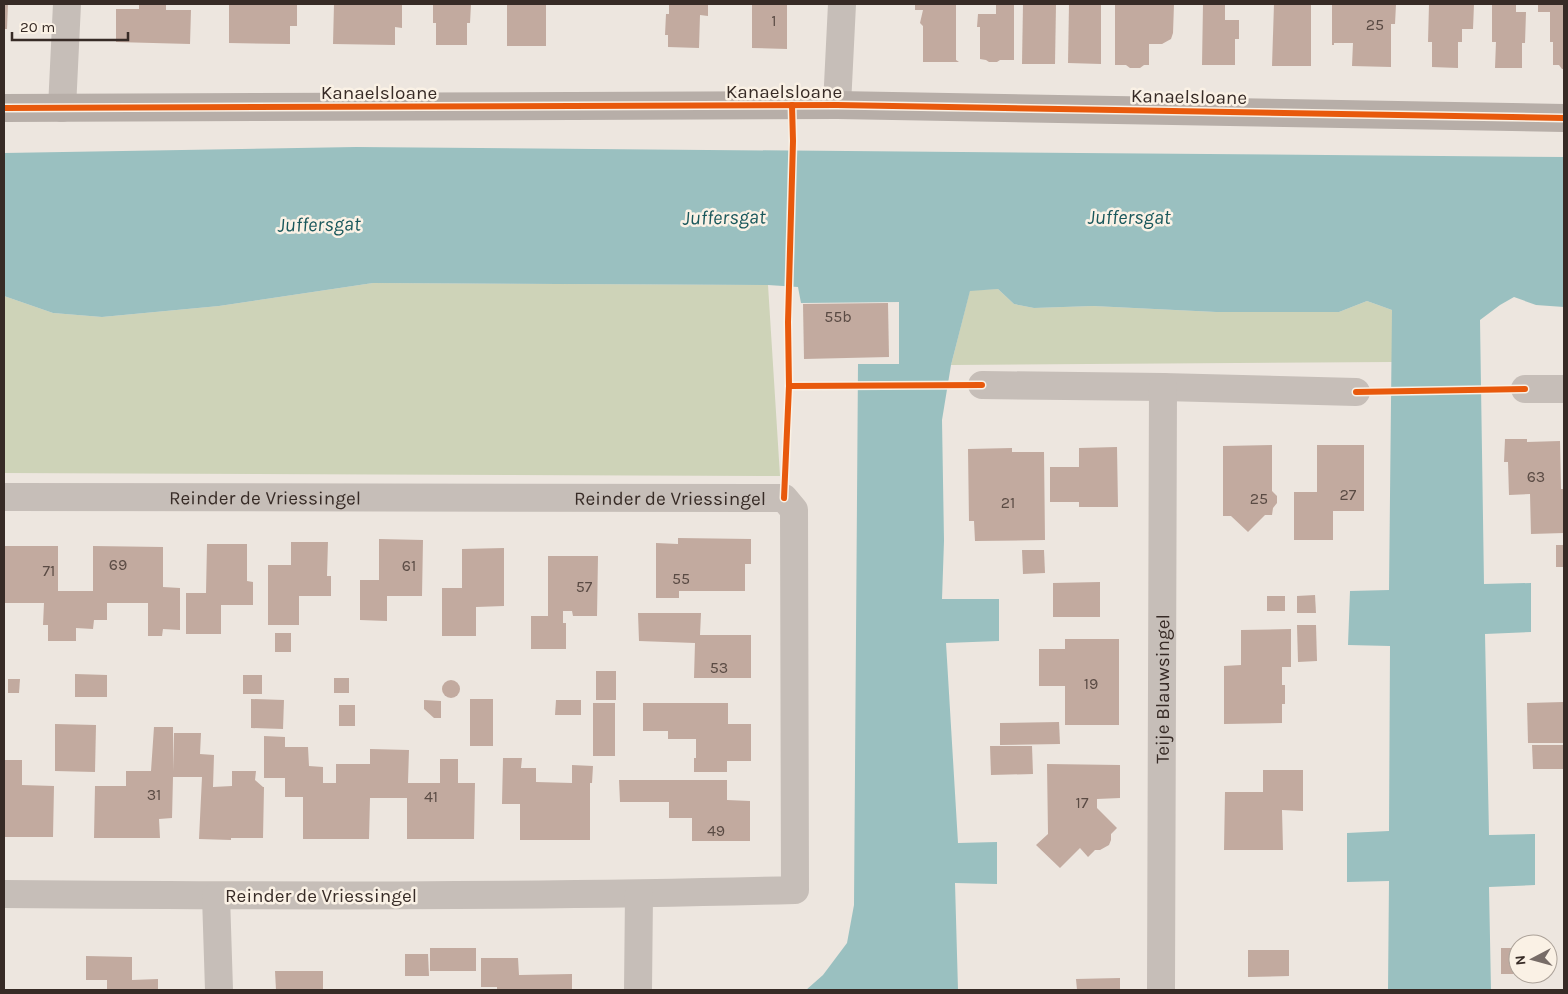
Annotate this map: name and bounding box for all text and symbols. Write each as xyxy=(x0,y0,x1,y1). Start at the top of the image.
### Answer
scale bar xyxy=(12,10,129,42)
house number: 1 xyxy=(771,11,777,30)
house number: 25 xyxy=(1366,15,1384,34)
text: 20 m xyxy=(20,18,55,36)
street label: Kanaelsloane xyxy=(726,81,842,103)
street label: Kanaelsloane xyxy=(321,82,437,104)
street label: Kanaelsloane xyxy=(1131,85,1247,109)
water label: Juffersgat xyxy=(682,205,766,230)
water label: Juffersgat xyxy=(1087,206,1171,229)
water label: Juffersgat xyxy=(277,212,361,237)
house number: 55b xyxy=(824,307,852,326)
house number: 63 xyxy=(1527,467,1545,486)
house number: 27 xyxy=(1340,485,1357,504)
street label: Reinder de Vriessingel xyxy=(169,487,361,509)
street label: Reinder de Vriessingel xyxy=(574,488,766,510)
house number: 25 xyxy=(1250,489,1268,508)
house number: 21 xyxy=(1001,493,1015,512)
house number: 69 xyxy=(109,555,127,574)
house number: 61 xyxy=(402,556,416,575)
house number: 71 xyxy=(43,561,55,580)
house number: 55 xyxy=(672,569,690,588)
house number: 57 xyxy=(576,577,593,596)
street label: Teije Blauwsingel xyxy=(1152,614,1174,764)
house number: 53 xyxy=(710,658,728,677)
house number: 19 xyxy=(1084,674,1098,693)
house number: 31 xyxy=(147,785,161,804)
house number: 41 xyxy=(424,787,438,806)
house number: 17 xyxy=(1076,793,1089,812)
house number: 49 xyxy=(707,821,725,840)
street label: Reinder de Vriessingel xyxy=(225,885,417,907)
north arrow xyxy=(1508,934,1558,984)
text: N xyxy=(1512,954,1530,966)

